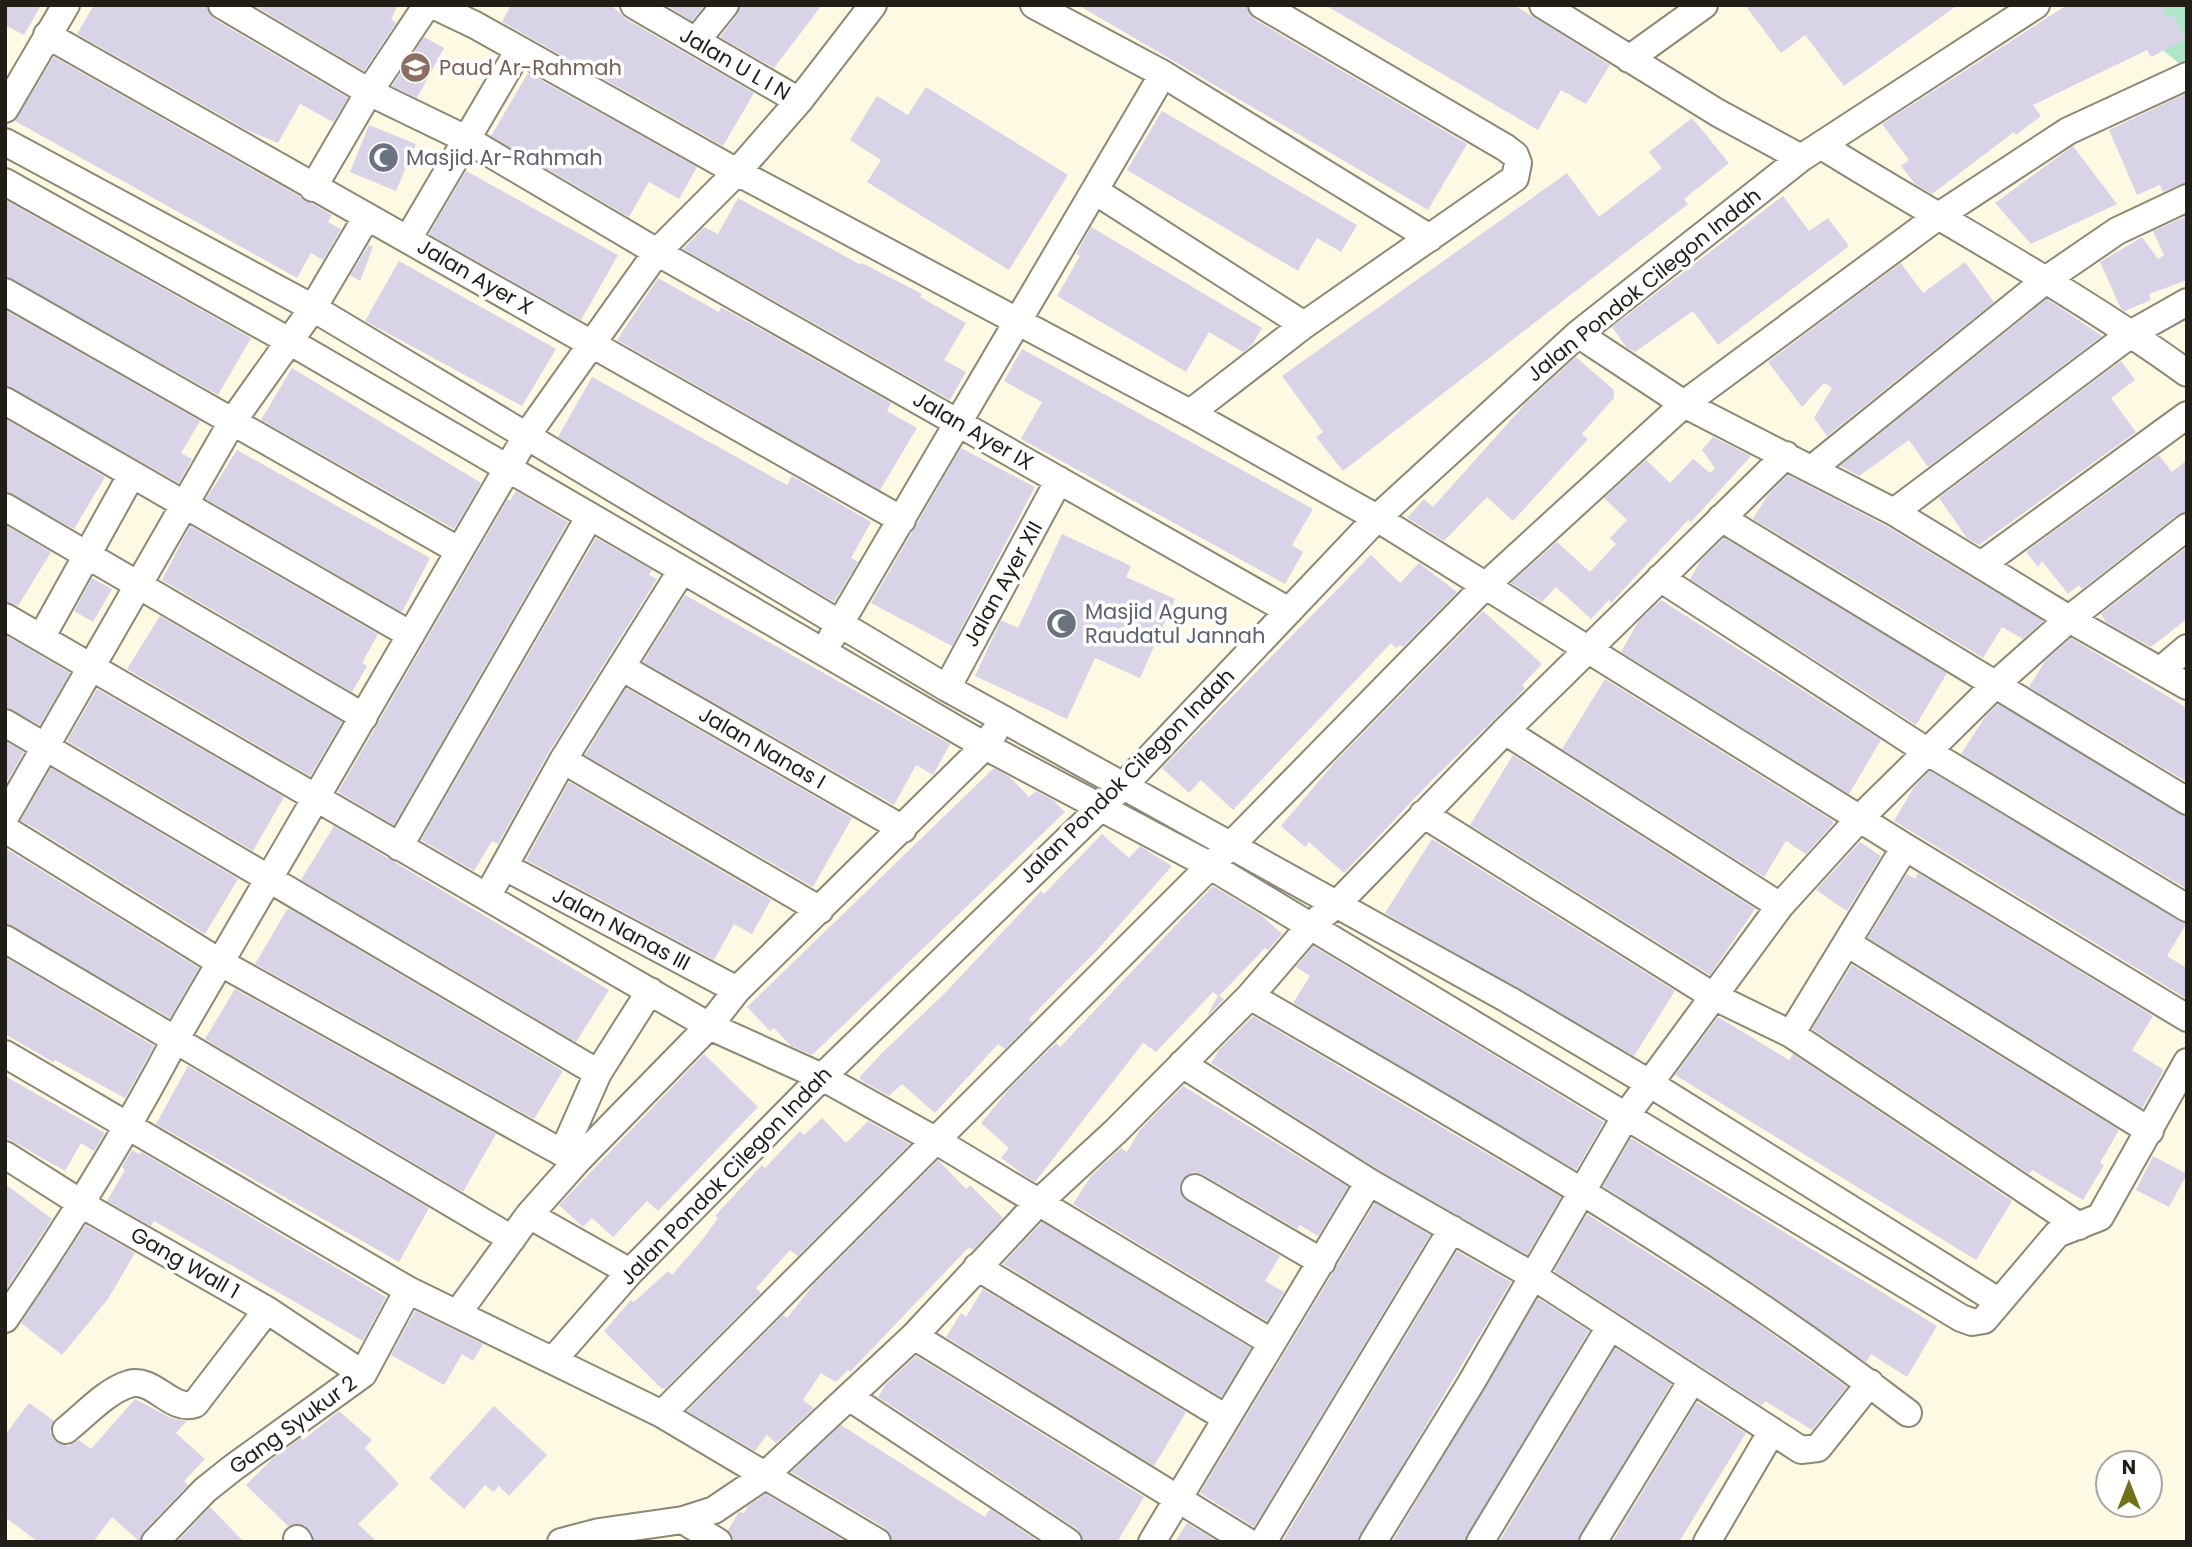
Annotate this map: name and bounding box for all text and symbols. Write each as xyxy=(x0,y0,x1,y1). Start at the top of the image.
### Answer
street label: Jalan U L I N xyxy=(674,20,796,107)
school or university icon: Paud Ar-Rahmah xyxy=(399,51,433,85)
place label: Paud Ar-Rahmah xyxy=(439,53,622,82)
mosque icon: Masjid Ar-Rahmah xyxy=(366,141,400,175)
place label: Masjid Ar-Rahmah xyxy=(406,143,603,172)
street label: Jalan Pondok Cilegon Indah xyxy=(1521,181,1767,388)
street label: Jalan Ayer X xyxy=(412,232,538,321)
street label: Jalan Ayer IX xyxy=(908,384,1039,477)
street label: Jalan Ayer XII xyxy=(956,516,1049,652)
place label: Masjid Agung Raudatul Jannah xyxy=(1085,597,1266,650)
mosque icon: Masjid Agung Raudatul Jannah xyxy=(1045,607,1079,641)
street label: Jalan Pondok Cilegon Indah xyxy=(1013,662,1241,890)
street label: Jalan Nanas I xyxy=(693,699,831,796)
street label: Jalan Nanas III xyxy=(547,880,695,977)
street label: Jalan Pondok Cilegon Indah xyxy=(613,1060,838,1291)
street label: Gang Wall 1 xyxy=(126,1220,245,1305)
street label: Gang Syukur 2 xyxy=(223,1368,362,1481)
north arrow xyxy=(2094,1449,2164,1519)
text: N xyxy=(2122,1454,2136,1481)

